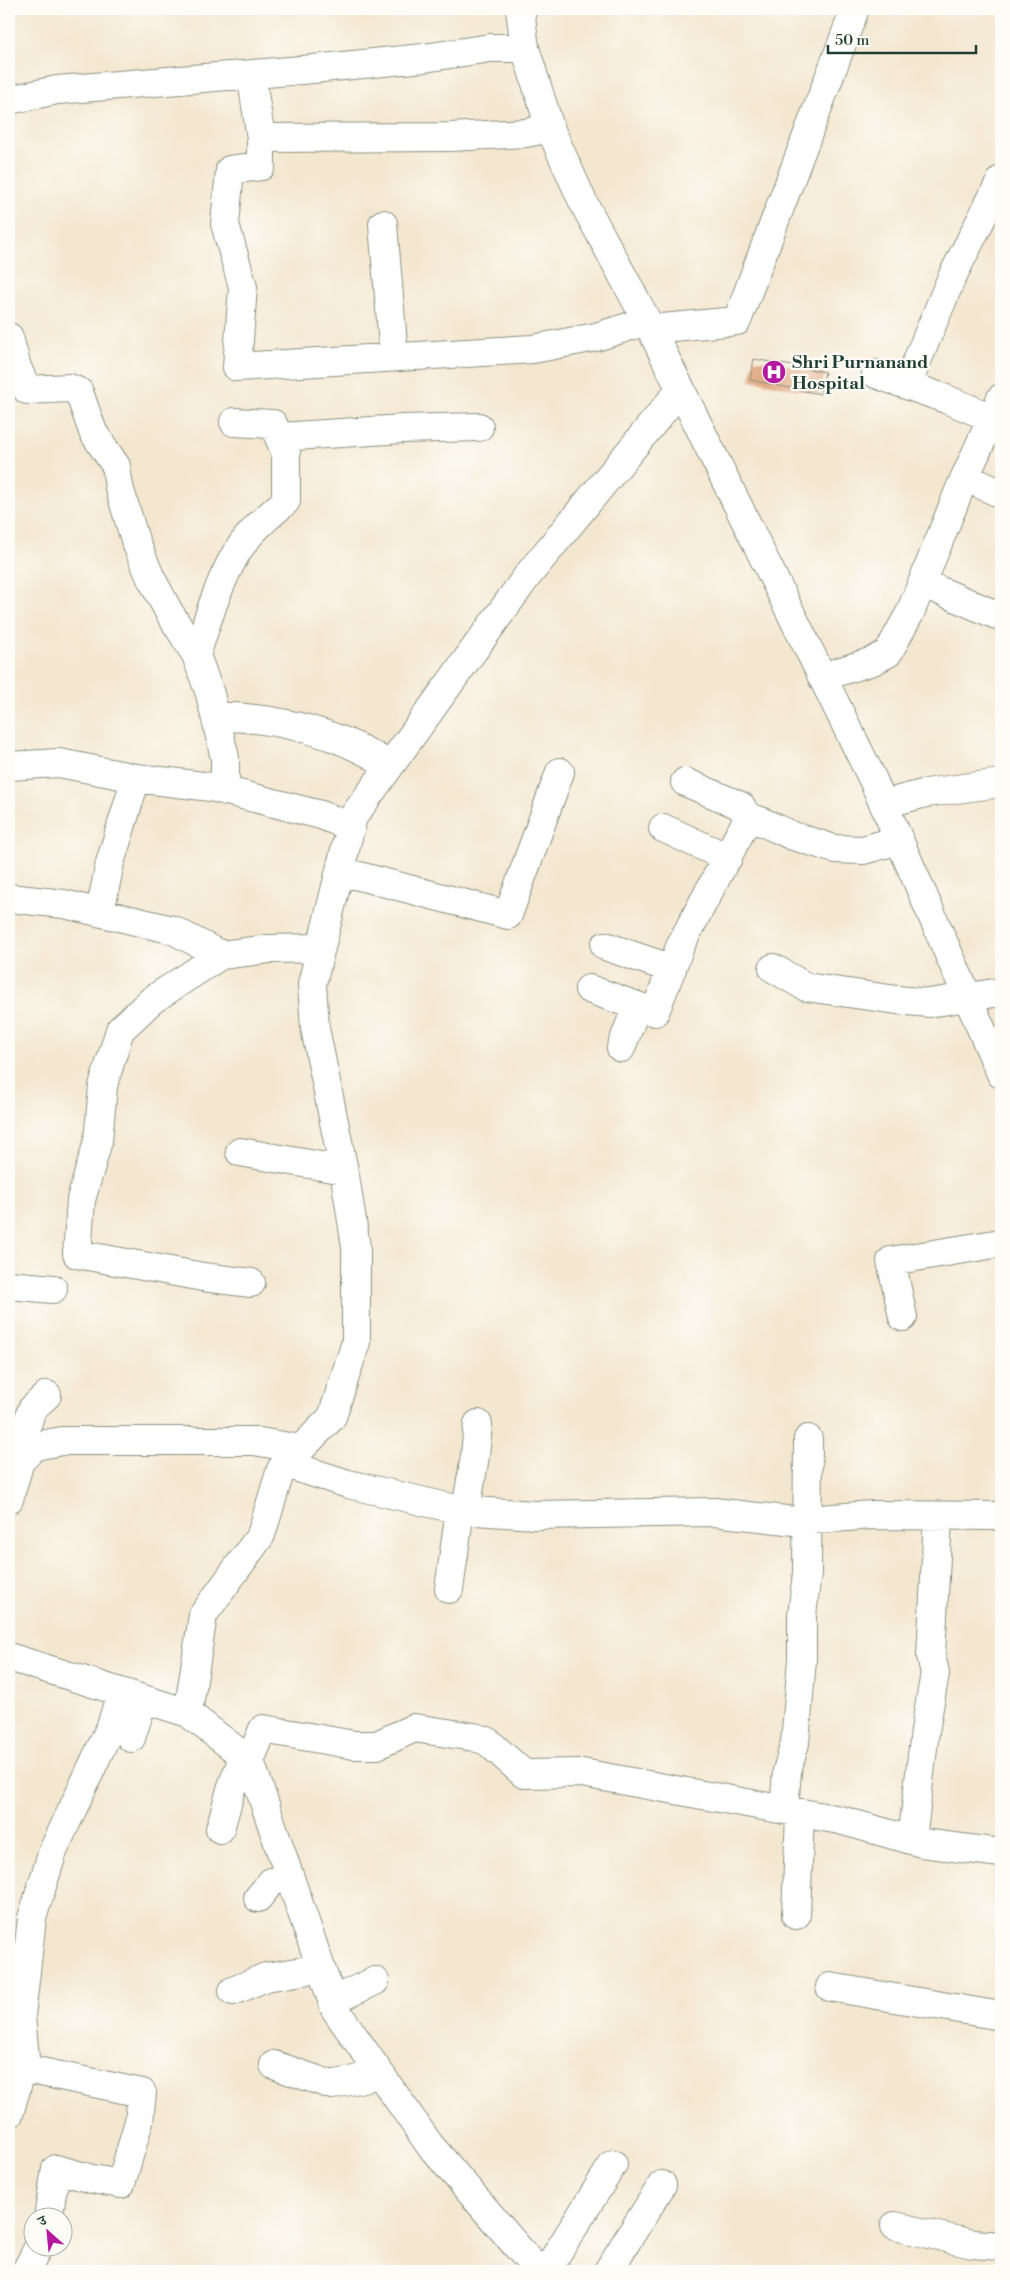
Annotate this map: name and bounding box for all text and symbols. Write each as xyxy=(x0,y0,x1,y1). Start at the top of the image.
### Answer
scale bar xyxy=(828,22,975,54)
text: 50 m xyxy=(835,31,869,50)
place label: Shri Purnanand Hospital xyxy=(792,351,928,395)
hospital icon: Shri Purnanand Hospital xyxy=(761,359,787,385)
north arrow xyxy=(22,2208,72,2258)
text: उ xyxy=(34,2211,51,2231)

